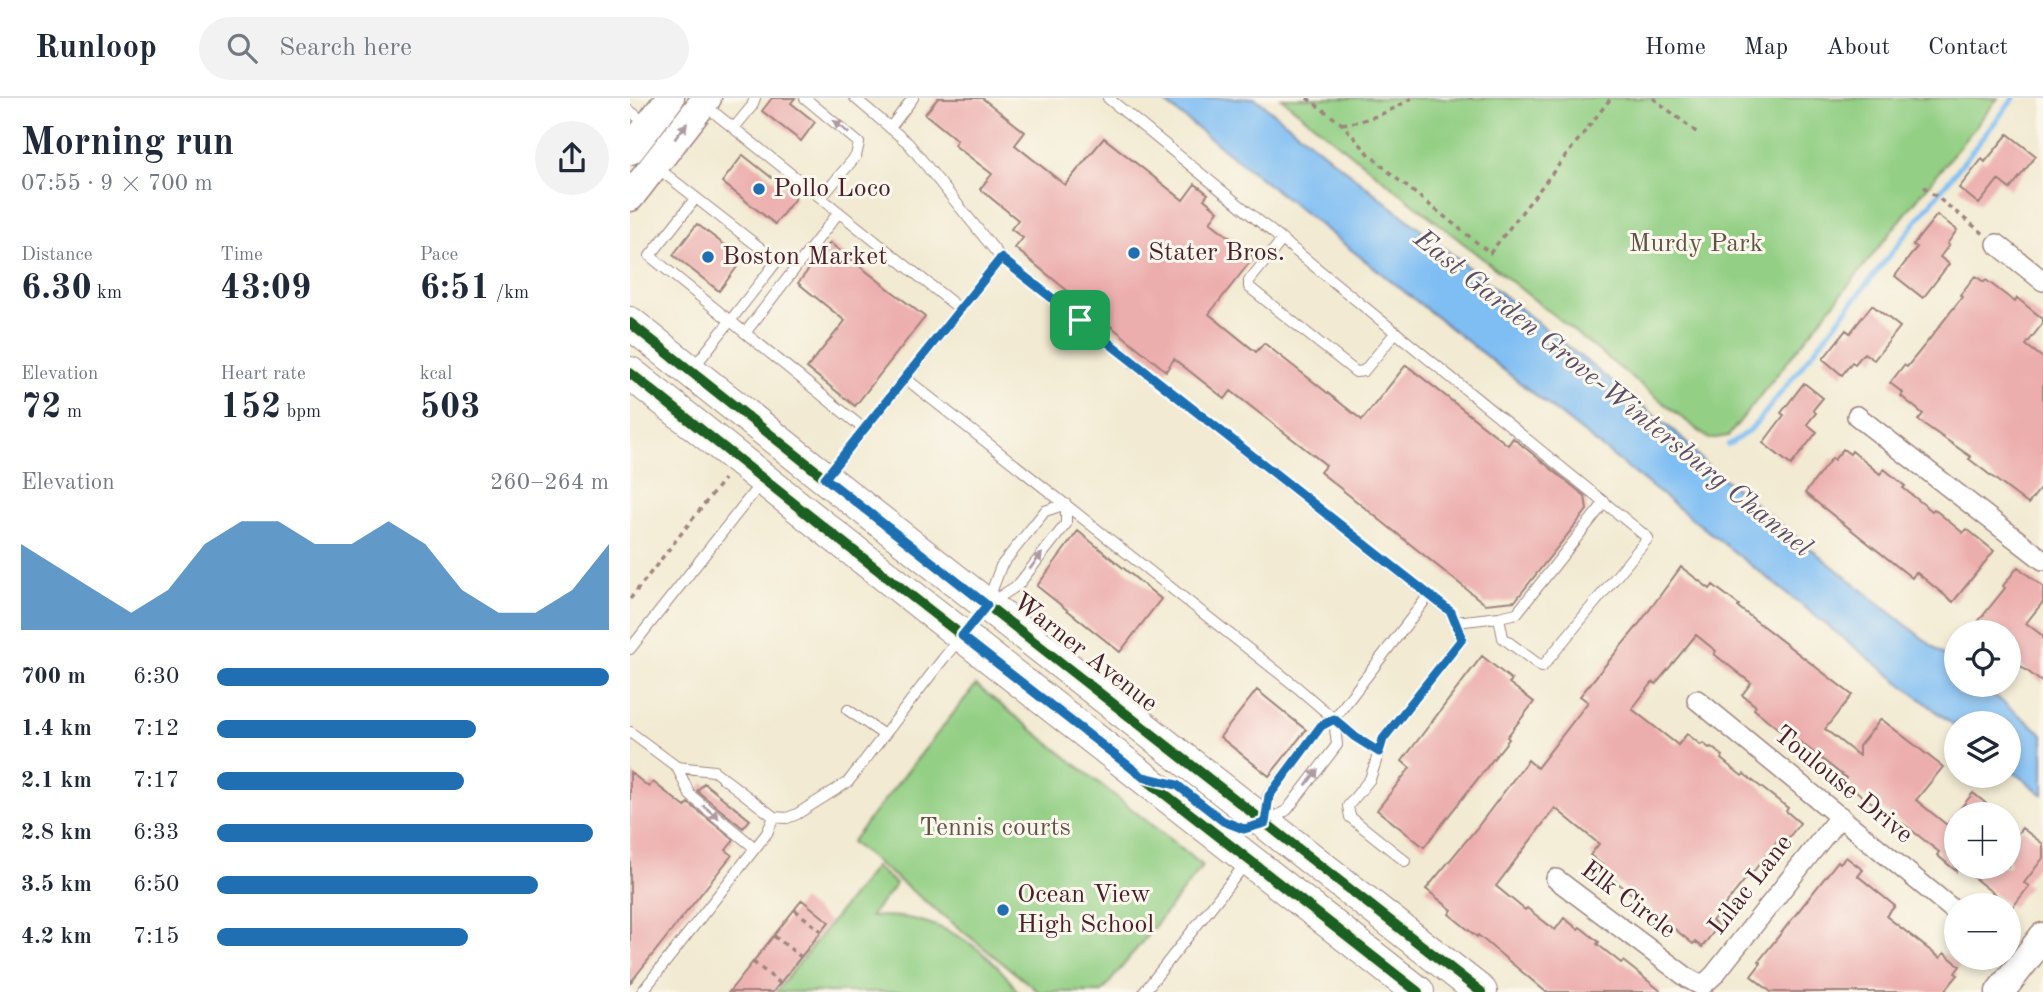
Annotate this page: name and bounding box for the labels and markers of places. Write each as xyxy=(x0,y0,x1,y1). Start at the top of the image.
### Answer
place label: Pollo Loco xyxy=(773,176,891,202)
marker: Pollo Loco xyxy=(751,181,767,197)
place label: Stater Bros. xyxy=(1148,240,1285,266)
place label: Boston Market xyxy=(722,244,887,270)
marker: Stater Bros. xyxy=(1126,245,1142,261)
marker: Boston Market xyxy=(700,249,716,265)
pin xyxy=(1050,290,1110,350)
place label: Ocean View High School xyxy=(1017,882,1154,938)
marker: Ocean View High School xyxy=(995,902,1011,918)

